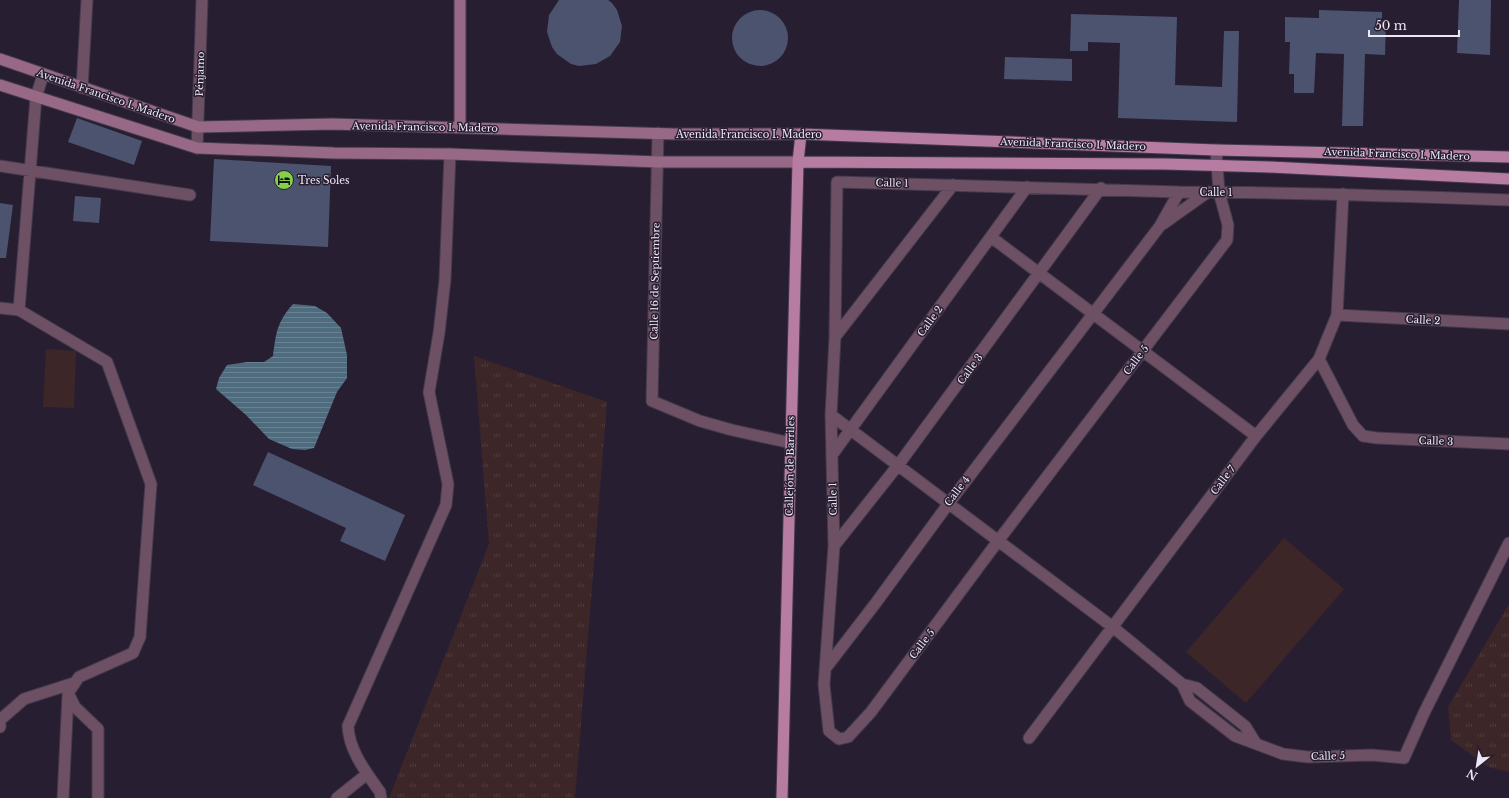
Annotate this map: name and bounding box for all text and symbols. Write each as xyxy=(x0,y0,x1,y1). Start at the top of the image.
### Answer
scale bar xyxy=(1369,12,1459,38)
text: 50 m xyxy=(1375,18,1407,33)
street label: Pénjamo xyxy=(193,51,207,97)
street label: Avenida Francisco I. Madero xyxy=(34,66,177,126)
street label: Avenida Francisco I. Madero xyxy=(351,119,498,135)
street label: Avenida Francisco I. Madero xyxy=(675,128,822,141)
street label: Avenida Francisco I. Madero xyxy=(999,135,1147,153)
street label: Avenida Francisco I. Madero xyxy=(1323,145,1471,163)
hotel icon: Tres Soles xyxy=(273,169,295,191)
place label: Tres Soles xyxy=(298,174,350,187)
street label: Calle 1 xyxy=(875,176,909,190)
street label: Calle 1 xyxy=(1199,186,1233,199)
street label: Calle 16 de Septiembre xyxy=(647,222,663,340)
street label: Calle 2 xyxy=(915,303,945,339)
street label: Calle 2 xyxy=(1405,313,1441,327)
street label: Calle 5 xyxy=(1120,342,1152,378)
street label: Calle 3 xyxy=(955,351,985,387)
street label: Callejón de Barriles xyxy=(783,415,797,516)
street label: Calle 3 xyxy=(1418,434,1454,448)
street label: Calle 7 xyxy=(1208,462,1239,497)
street label: Calle 4 xyxy=(941,473,973,509)
street label: Calle 1 xyxy=(826,482,840,516)
street label: Calle 5 xyxy=(906,626,938,662)
north arrow xyxy=(1457,746,1497,786)
street label: Calle 5 xyxy=(1311,749,1346,763)
text: N xyxy=(1463,766,1480,783)

